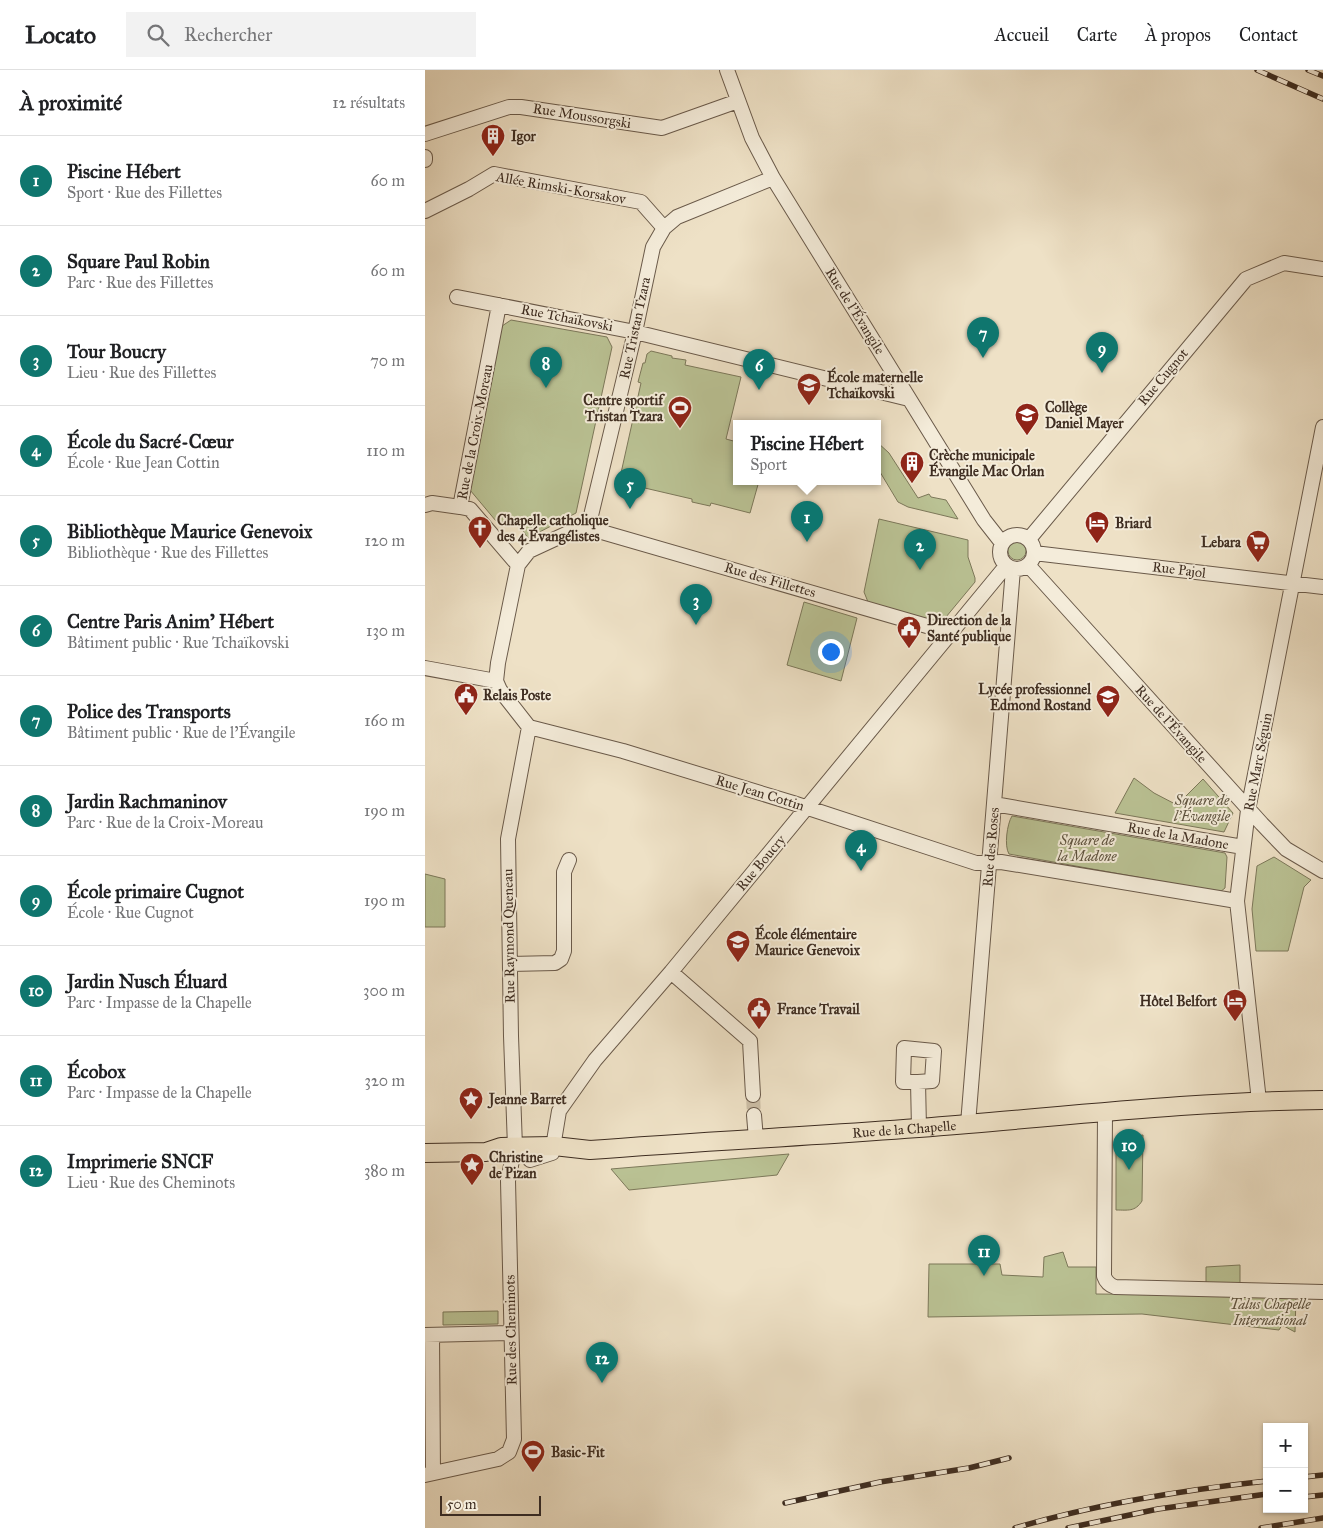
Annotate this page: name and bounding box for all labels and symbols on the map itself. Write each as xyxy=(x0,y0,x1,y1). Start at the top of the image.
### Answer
street label: Rue Moussorgski xyxy=(532,100,633,132)
building icon: Igor xyxy=(480,123,506,157)
place label: Igor xyxy=(511,128,537,146)
street label: Allée Rimski-Korsakov xyxy=(494,168,628,208)
street label: Rue de l'Évangile xyxy=(822,263,890,358)
street label: Rue Tristan Tzara xyxy=(616,275,654,381)
street label: Rue Tchaïkovski xyxy=(519,301,615,335)
pin: 7 xyxy=(967,317,999,358)
pin: 9 xyxy=(1086,332,1118,373)
street label: Rue Cugnot xyxy=(1134,345,1192,409)
pin: 8 xyxy=(530,347,562,388)
pin: 6 xyxy=(743,349,775,390)
street label: Rue de la Croix-Moreau xyxy=(453,362,497,501)
place label: École maternelle Tchaïkovski xyxy=(826,367,923,402)
school or university icon: École maternelle Tchaïkovski xyxy=(796,372,822,406)
place label: Centre sportif Tristan Tzara xyxy=(583,392,665,425)
sports icon: Centre sportif Tristan Tzara xyxy=(667,395,693,429)
place label: Collège Daniel Mayer xyxy=(1045,399,1124,433)
school or university icon: Collège Daniel Mayer xyxy=(1014,402,1040,436)
place label: Crèche municipale Évangile Mac Orlan xyxy=(929,447,1045,481)
building icon: Crèche municipale Évangile Mac Orlan xyxy=(899,450,925,484)
pin: 5 xyxy=(614,468,646,509)
pin: 1 xyxy=(791,501,823,542)
hotel icon: Briard xyxy=(1084,510,1110,544)
place label: Chapelle catholique des 4 Évangélistes xyxy=(497,512,609,546)
church icon: Chapelle catholique des 4 Évangélistes xyxy=(467,515,493,549)
place label: Briard xyxy=(1115,515,1152,532)
pin: 2 xyxy=(904,529,936,570)
supermarket icon: Lebara xyxy=(1245,529,1271,563)
place label: Lebara xyxy=(1201,534,1242,551)
street label: Rue Pajol xyxy=(1151,558,1207,582)
street label: Rue des Fillettes xyxy=(722,559,818,601)
pin: 3 xyxy=(680,584,712,625)
place label: Direction de la Santé publique xyxy=(927,612,1012,646)
public building icon: Direction de la Santé publique xyxy=(896,615,922,649)
your location xyxy=(818,639,844,665)
street label: Rue de l'Évangile xyxy=(1132,680,1212,767)
place label: Lycée professionnel Edmond Rostand xyxy=(978,681,1092,714)
public building icon: Relais Poste xyxy=(453,682,479,716)
school or university icon: Lycée professionnel Edmond Rostand xyxy=(1095,684,1121,718)
place label: Relais Poste xyxy=(483,687,551,704)
street label: Rue Marc Séguin xyxy=(1240,711,1276,813)
street label: Rue Jean Cottin xyxy=(713,771,807,816)
park label: Square de l'Évangile xyxy=(1173,792,1231,825)
street label: Rue des Roses xyxy=(979,806,1003,888)
street label: Rue de la Madone xyxy=(1126,819,1230,853)
pin: 4 xyxy=(845,830,877,871)
street label: Rue Boucry xyxy=(733,831,790,894)
park label: Square de la Madone xyxy=(1057,832,1117,865)
street label: Rue Raymond Queneau xyxy=(499,868,519,1003)
place label: École élémentaire Maurice Genevoix xyxy=(755,924,861,959)
school or university icon: École élémentaire Maurice Genevoix xyxy=(725,929,751,963)
hotel icon: Hôtel Belfort xyxy=(1222,988,1248,1022)
place label: Hôtel Belfort xyxy=(1140,993,1217,1010)
public building icon: France Travail xyxy=(746,996,772,1030)
place label: France Travail xyxy=(777,1001,861,1018)
place icon: Jeanne Barret xyxy=(458,1086,484,1120)
place label: Jeanne Barret xyxy=(487,1091,567,1109)
street label: Rue de la Chapelle xyxy=(852,1117,957,1141)
pin: 10 xyxy=(1113,1129,1145,1170)
place label: Christine de Pizan xyxy=(489,1149,543,1182)
place icon: Christine de Pizan xyxy=(459,1152,485,1186)
pin: 11 xyxy=(968,1235,1000,1276)
street label: Rue des Cheminots xyxy=(502,1275,520,1385)
park label: Talus Chapelle International xyxy=(1230,1296,1311,1329)
pin: 12 xyxy=(586,1342,618,1383)
sports icon: Basic-Fit xyxy=(520,1439,546,1473)
place label: Basic-Fit xyxy=(551,1444,605,1461)
scale bar xyxy=(440,1493,541,1516)

